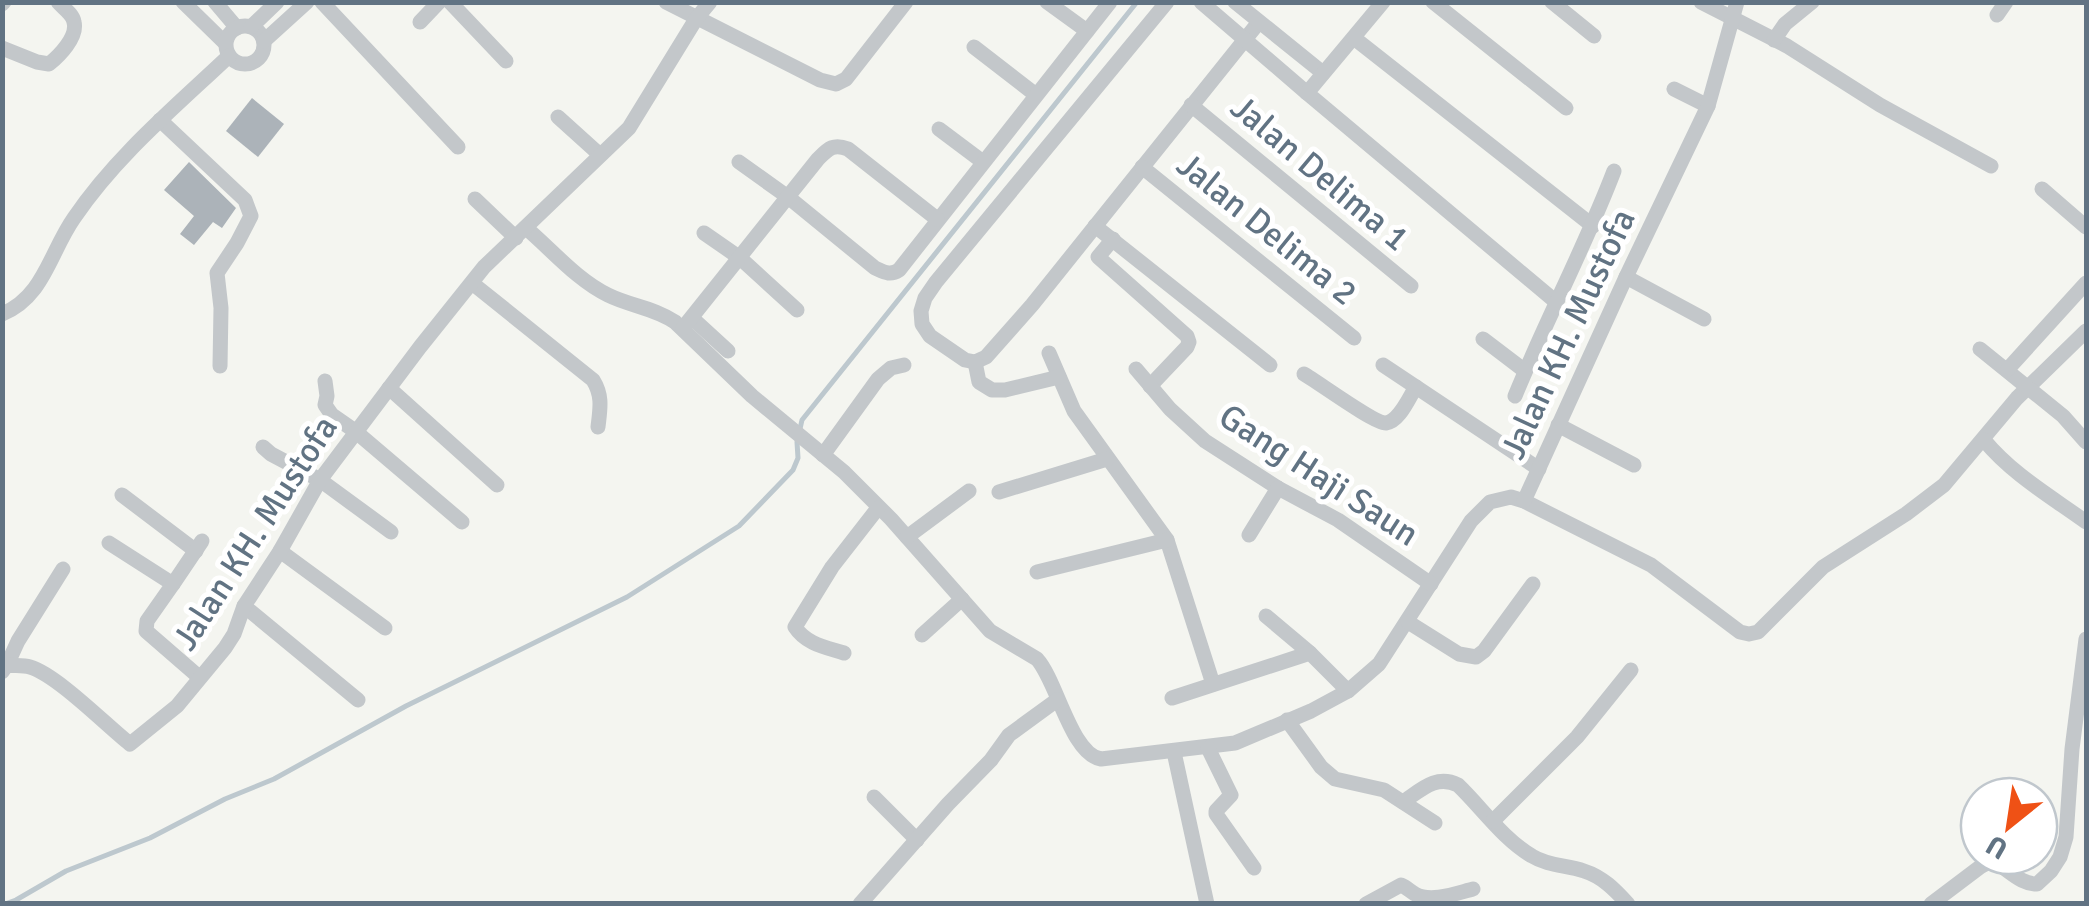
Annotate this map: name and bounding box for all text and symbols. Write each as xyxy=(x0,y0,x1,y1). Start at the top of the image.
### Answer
street label: Jalan Delima 1 xyxy=(1222,86,1418,260)
street label: Jalan Delima 2 xyxy=(1168,143,1366,315)
street label: Jalan KH. Mustofa xyxy=(1491,202,1645,466)
street label: Gang Haji Saun xyxy=(1211,395,1427,555)
street label: Jalan KH. Mustofa xyxy=(163,408,347,658)
north arrow xyxy=(1959,776,2059,876)
text: U xyxy=(1980,827,2014,866)

